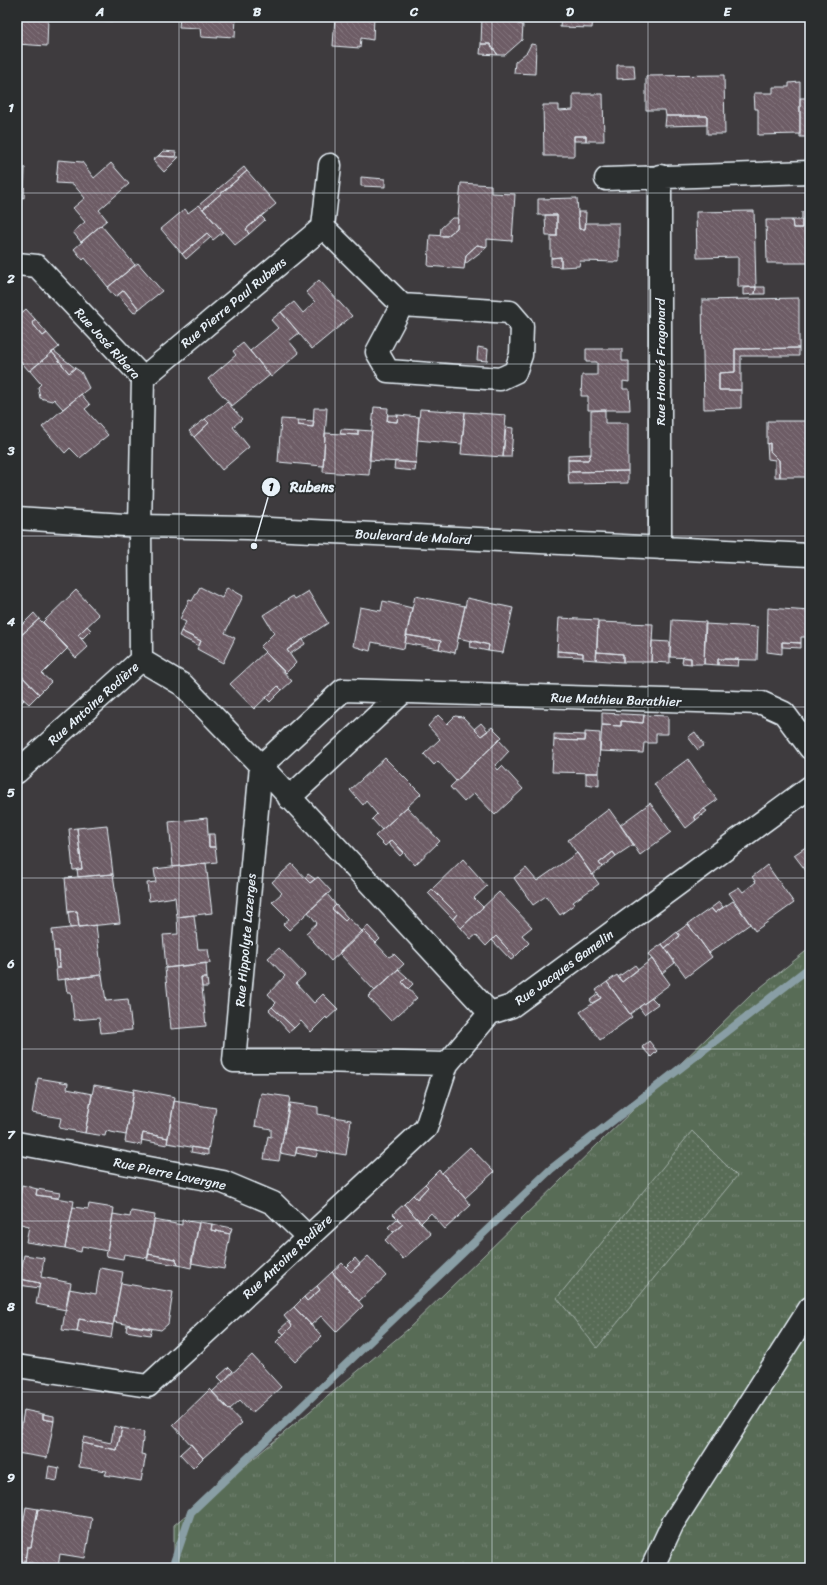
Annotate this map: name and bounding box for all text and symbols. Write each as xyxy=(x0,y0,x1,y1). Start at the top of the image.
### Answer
text: A xyxy=(95,0,104,23)
text: B xyxy=(253,0,262,23)
text: C xyxy=(409,0,419,23)
text: D xyxy=(566,0,574,23)
text: E xyxy=(723,0,732,23)
text: 1 xyxy=(8,96,14,119)
street label: Rue Pierre Paul Rubens xyxy=(175,251,292,354)
text: 2 xyxy=(6,267,15,290)
street label: Rue Honoré Fragonard xyxy=(649,297,672,426)
street label: Rue José Ribera xyxy=(69,302,147,385)
text: 3 xyxy=(6,439,15,462)
callout: Rubens xyxy=(261,474,342,500)
text: Rubens xyxy=(289,475,334,500)
text: 1 xyxy=(268,476,274,498)
street label: Boulevard de Malard xyxy=(354,522,473,551)
text: 4 xyxy=(6,610,16,633)
street label: Rue Antoine Rodière xyxy=(42,656,145,751)
street label: Rue Mathieu Barathier xyxy=(550,686,682,713)
text: 5 xyxy=(7,781,15,804)
street label: Rue Hippolyte Lazerges xyxy=(228,872,263,1008)
street label: Rue Jacques Gamelin xyxy=(510,923,619,1011)
text: 6 xyxy=(6,952,15,975)
text: 7 xyxy=(7,1123,16,1146)
street label: Rue Pierre Lavergne xyxy=(112,1150,229,1197)
street label: Rue Antoine Rodière xyxy=(237,1208,338,1305)
text: 8 xyxy=(6,1295,15,1318)
text: 9 xyxy=(7,1466,15,1489)

